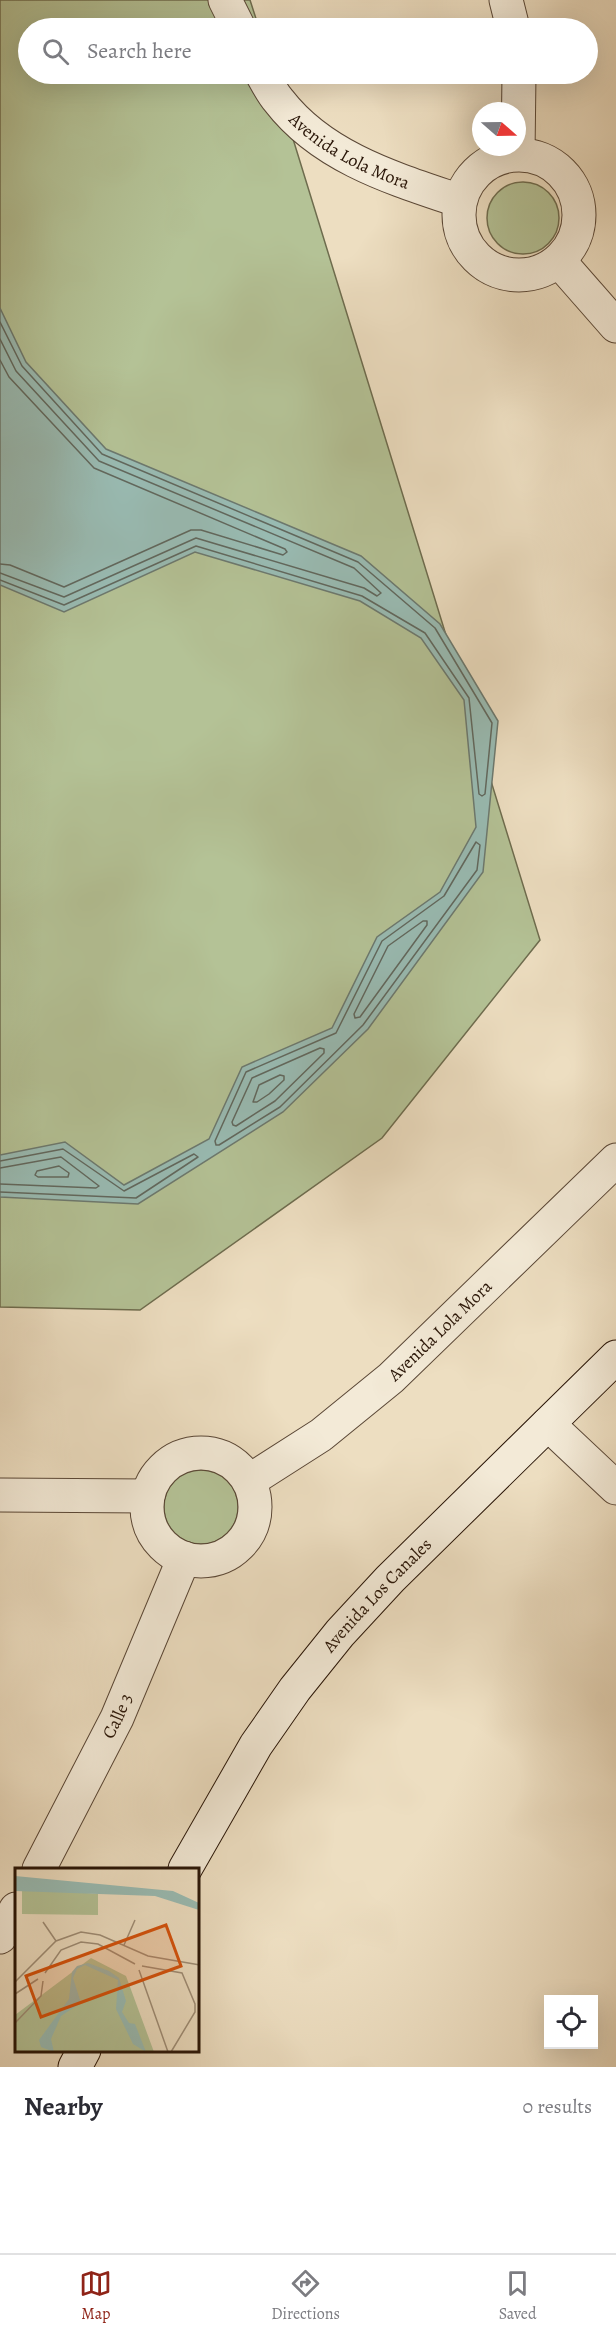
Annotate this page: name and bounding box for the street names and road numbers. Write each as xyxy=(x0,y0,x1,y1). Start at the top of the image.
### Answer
street label: Avenida Lola Mora xyxy=(283,107,414,195)
street label: Avenida Lola Mora xyxy=(382,1274,498,1387)
street label: Avenida Los Canales xyxy=(317,1533,437,1658)
street label: Calle 3 xyxy=(96,1690,138,1743)

